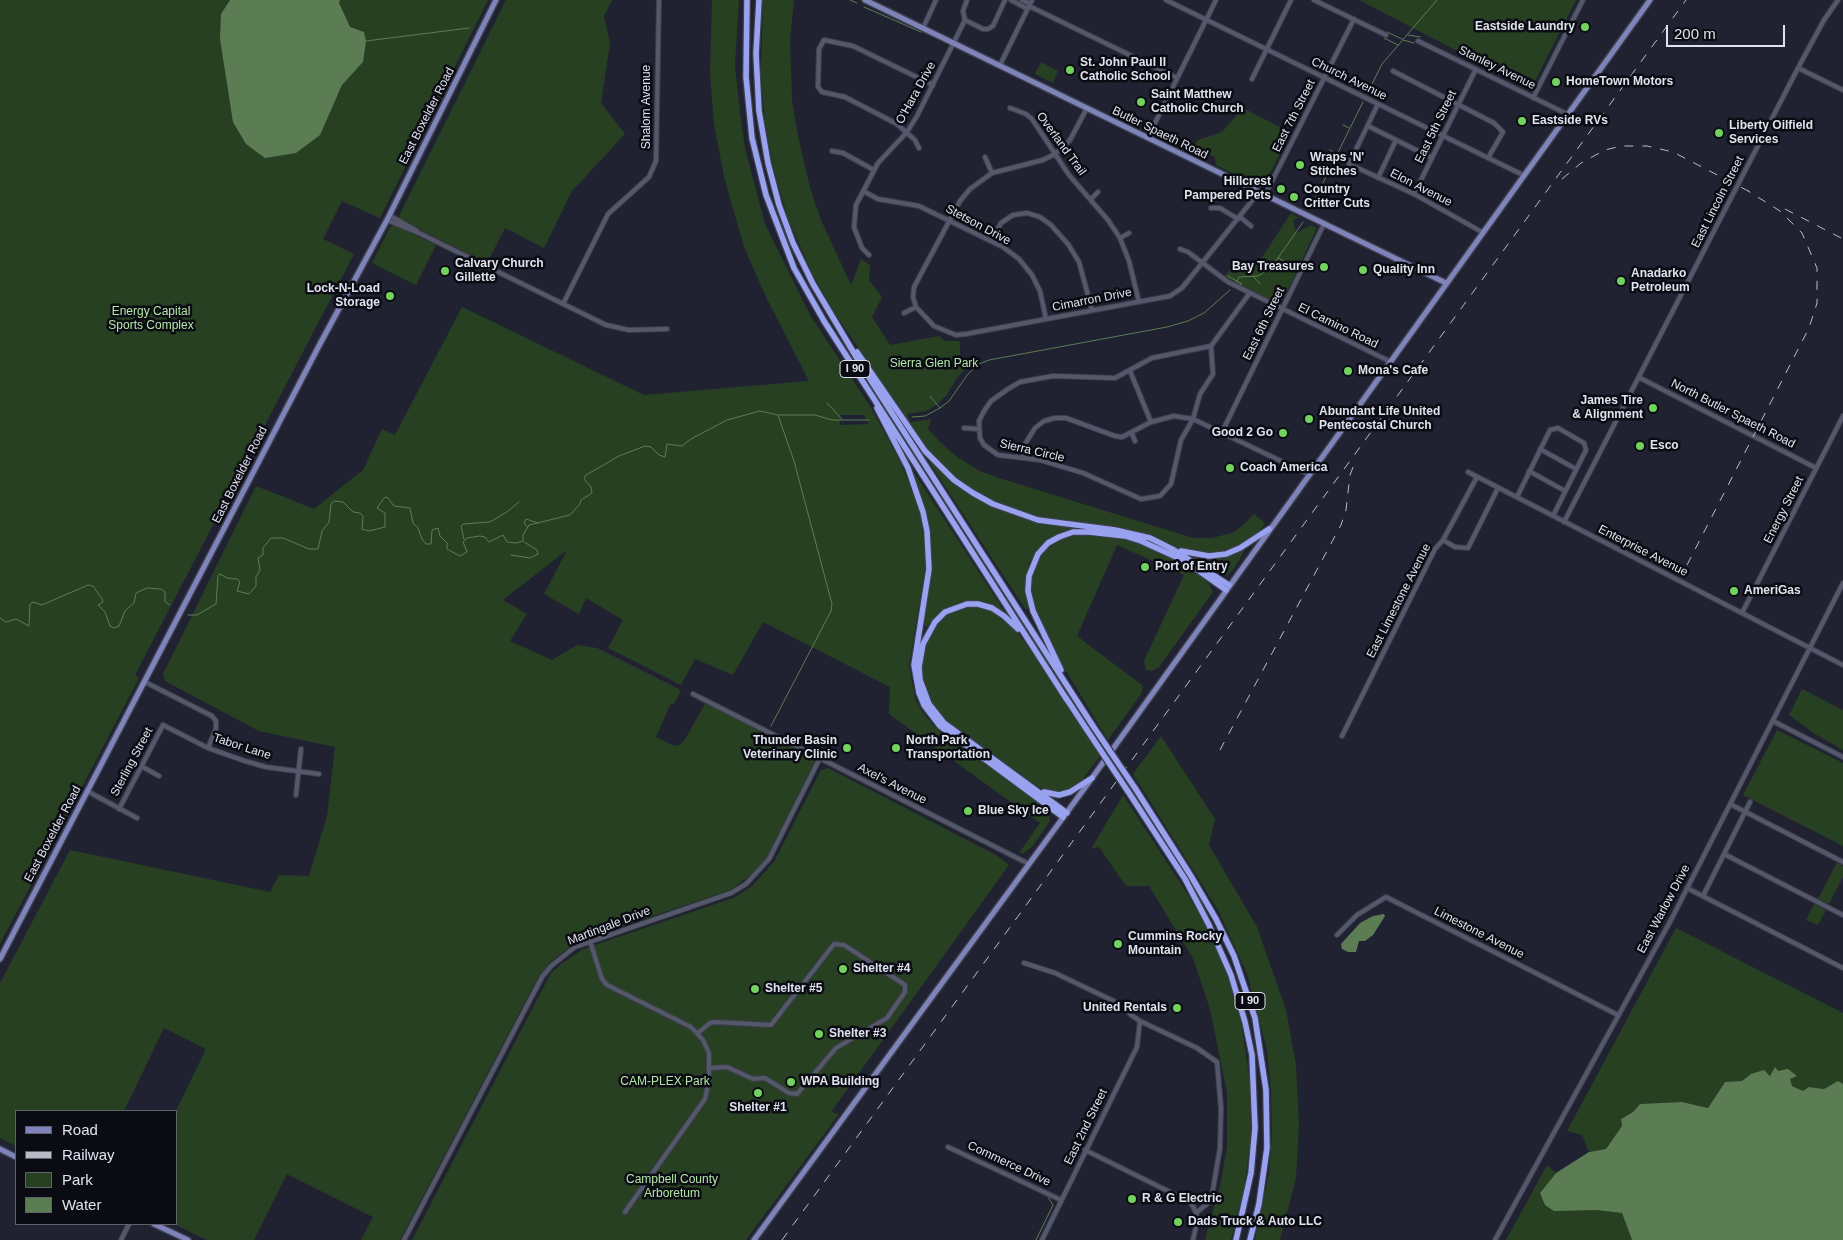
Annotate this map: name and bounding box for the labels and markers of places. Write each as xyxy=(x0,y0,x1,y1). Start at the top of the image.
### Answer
place label: Eastside Laundry xyxy=(1475,20,1575,34)
marker: Eastside Laundry xyxy=(1579,21,1591,33)
place label: St. John Paul II Catholic School xyxy=(1080,56,1171,84)
marker: St. John Paul II Catholic School xyxy=(1064,64,1076,76)
place label: HomeTown Motors xyxy=(1566,75,1673,89)
marker: HomeTown Motors xyxy=(1550,76,1562,88)
place label: Saint Matthew Catholic Church xyxy=(1151,88,1244,116)
marker: Saint Matthew Catholic Church xyxy=(1135,96,1147,108)
place label: Eastside RVs xyxy=(1532,114,1608,128)
marker: Eastside RVs xyxy=(1516,115,1528,127)
place label: Liberty Oilfield Services xyxy=(1729,119,1813,147)
marker: Liberty Oilfield Services xyxy=(1713,127,1725,139)
place label: Wraps 'N' Stitches xyxy=(1310,151,1364,179)
marker: Wraps 'N' Stitches xyxy=(1294,159,1306,171)
place label: Hillcrest Pampered Pets xyxy=(1184,175,1271,203)
marker: Hillcrest Pampered Pets xyxy=(1275,183,1287,195)
place label: Country Critter Cuts xyxy=(1304,183,1370,211)
marker: Country Critter Cuts xyxy=(1288,191,1300,203)
place label: Calvary Church Gillette xyxy=(455,257,544,285)
place label: Bay Treasures xyxy=(1232,260,1314,274)
marker: Bay Treasures xyxy=(1318,261,1330,273)
place label: Quality Inn xyxy=(1373,263,1435,277)
marker: Quality Inn xyxy=(1357,264,1369,276)
marker: Calvary Church Gillette xyxy=(439,265,451,277)
place label: Anadarko Petroleum xyxy=(1631,267,1690,295)
marker: Anadarko Petroleum xyxy=(1615,275,1627,287)
place label: Lock-N-Load Storage xyxy=(307,282,380,310)
marker: Lock-N-Load Storage xyxy=(384,290,396,302)
place label: Mona's Cafe xyxy=(1358,364,1428,378)
marker: Mona's Cafe xyxy=(1342,365,1354,377)
place label: James Tire & Alignment xyxy=(1572,394,1643,422)
marker: James Tire & Alignment xyxy=(1647,402,1659,414)
place label: Abundant Life United Pentecostal Church xyxy=(1319,405,1440,433)
marker: Abundant Life United Pentecostal Church xyxy=(1303,413,1315,425)
place label: Good 2 Go xyxy=(1212,426,1273,440)
marker: Good 2 Go xyxy=(1277,427,1289,439)
place label: Esco xyxy=(1650,439,1679,453)
marker: Esco xyxy=(1634,440,1646,452)
place label: Coach America xyxy=(1240,461,1327,475)
marker: Coach America xyxy=(1224,462,1236,474)
place label: Port of Entry xyxy=(1155,560,1228,574)
marker: Port of Entry xyxy=(1139,561,1151,573)
place label: AmeriGas xyxy=(1744,584,1801,598)
marker: AmeriGas xyxy=(1728,585,1740,597)
place label: Thunder Basin Veterinary Clinic xyxy=(743,734,837,762)
place label: North Park Transportation xyxy=(906,734,990,762)
marker: Thunder Basin Veterinary Clinic xyxy=(841,742,853,754)
marker: North Park Transportation xyxy=(890,742,902,754)
place label: Blue Sky Ice xyxy=(978,804,1049,818)
marker: Blue Sky Ice xyxy=(962,805,974,817)
place label: Cummins Rocky Mountain xyxy=(1128,930,1222,958)
marker: Cummins Rocky Mountain xyxy=(1112,938,1124,950)
place label: Shelter #4 xyxy=(853,962,910,976)
marker: Shelter #4 xyxy=(837,963,849,975)
place label: Shelter #5 xyxy=(765,982,822,996)
marker: Shelter #5 xyxy=(749,983,761,995)
place label: United Rentals xyxy=(1083,1001,1167,1015)
marker: United Rentals xyxy=(1171,1002,1183,1014)
place label: Shelter #3 xyxy=(829,1027,886,1041)
marker: Shelter #3 xyxy=(813,1028,825,1040)
place label: WPA Building xyxy=(801,1075,879,1089)
marker: WPA Building xyxy=(785,1076,797,1088)
marker: Shelter #1 xyxy=(752,1087,764,1099)
place label: Shelter #1 xyxy=(729,1101,787,1115)
place label: R & G Electric xyxy=(1142,1192,1222,1206)
marker: R & G Electric xyxy=(1126,1193,1138,1205)
place label: Dads Truck & Auto LLC xyxy=(1188,1215,1322,1229)
marker: Dads Truck & Auto LLC xyxy=(1172,1216,1184,1228)

